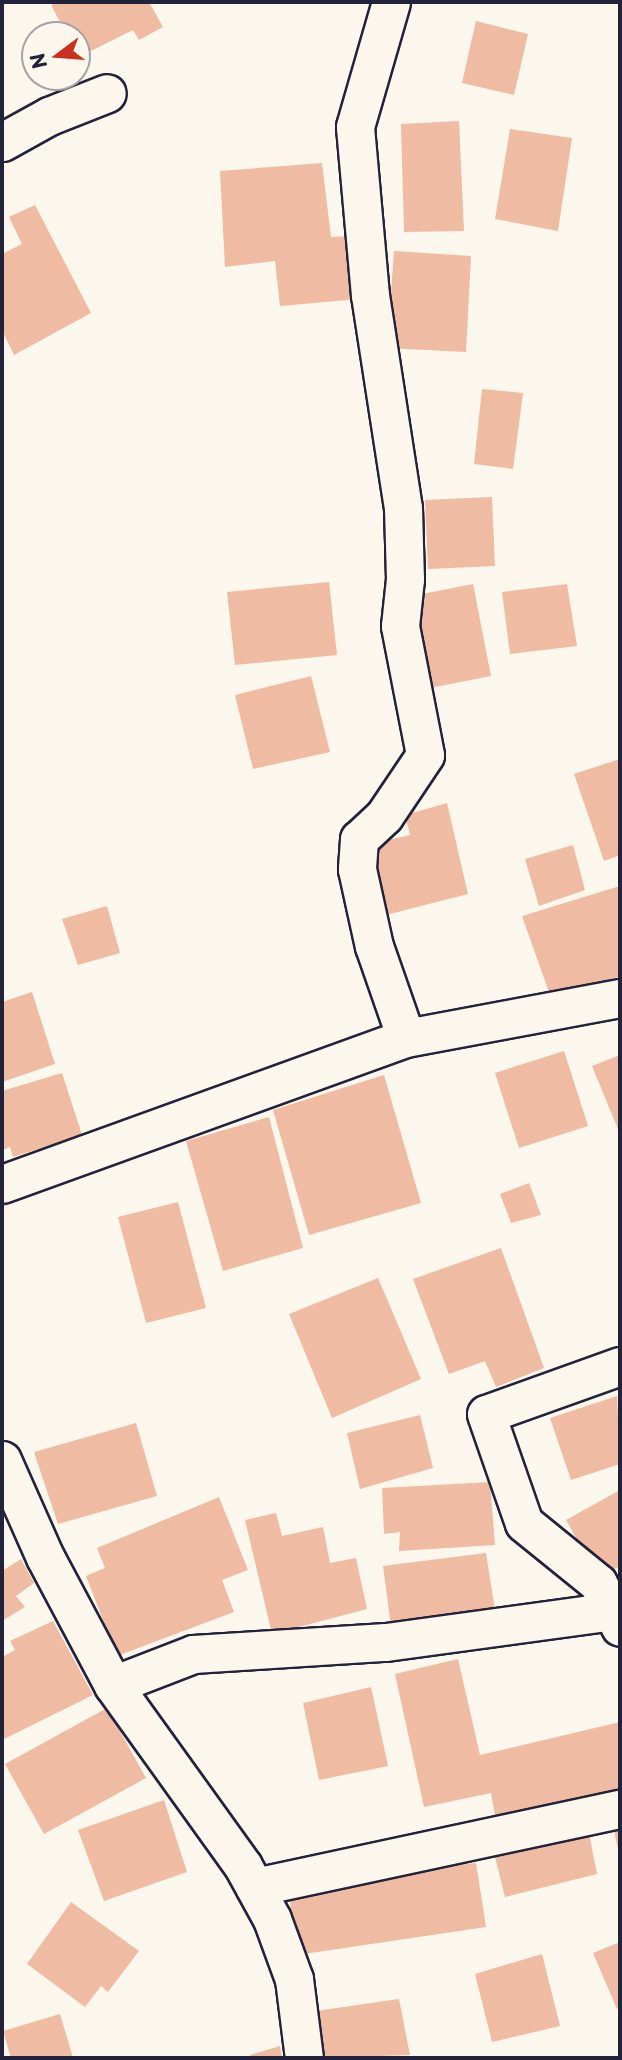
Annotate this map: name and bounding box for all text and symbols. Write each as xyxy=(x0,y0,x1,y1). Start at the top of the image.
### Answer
north arrow xyxy=(21,21,91,91)
text: N xyxy=(22,50,53,72)

